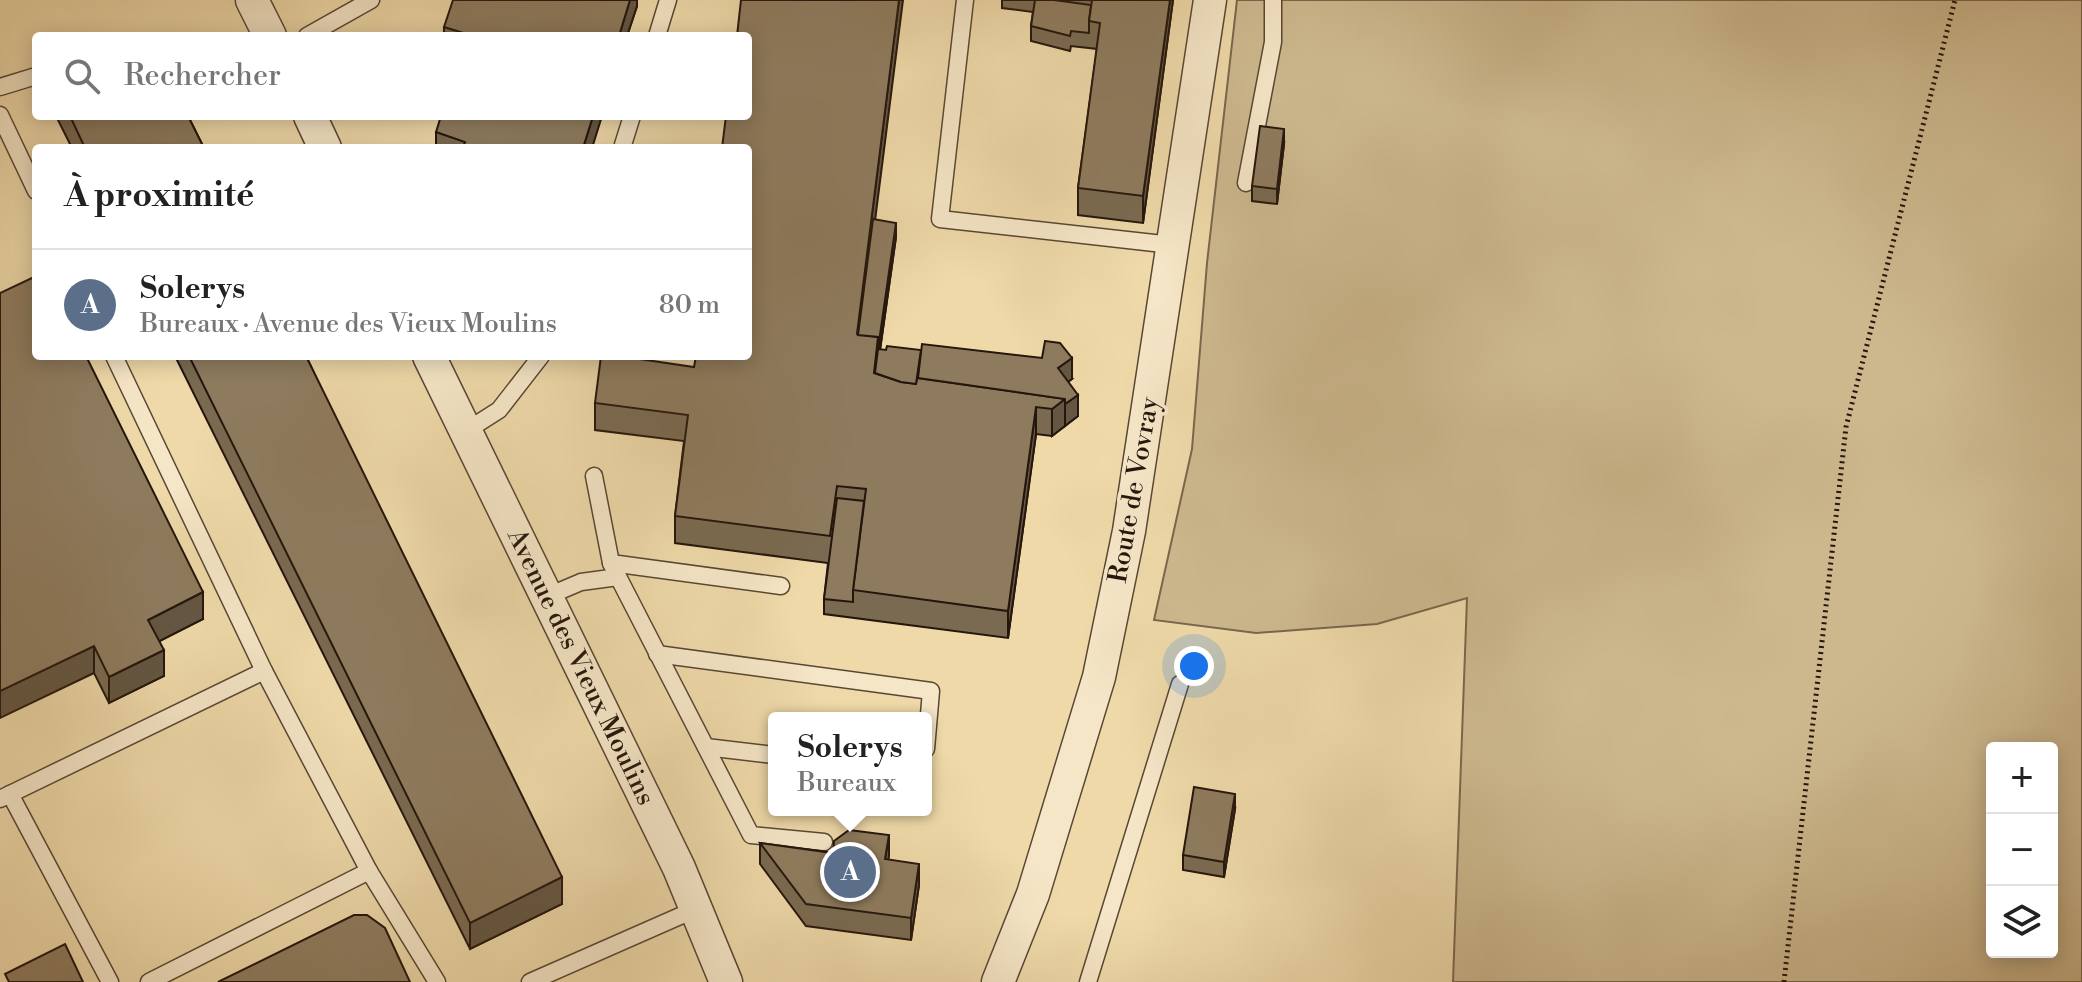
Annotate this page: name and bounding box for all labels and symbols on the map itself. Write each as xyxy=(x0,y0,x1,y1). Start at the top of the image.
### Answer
street label: Route de Vovray xyxy=(1102,394,1166,585)
street label: Avenue des Vieux Moulins xyxy=(500,523,662,810)
your location xyxy=(1174,646,1214,686)
pin: A xyxy=(824,842,876,902)

